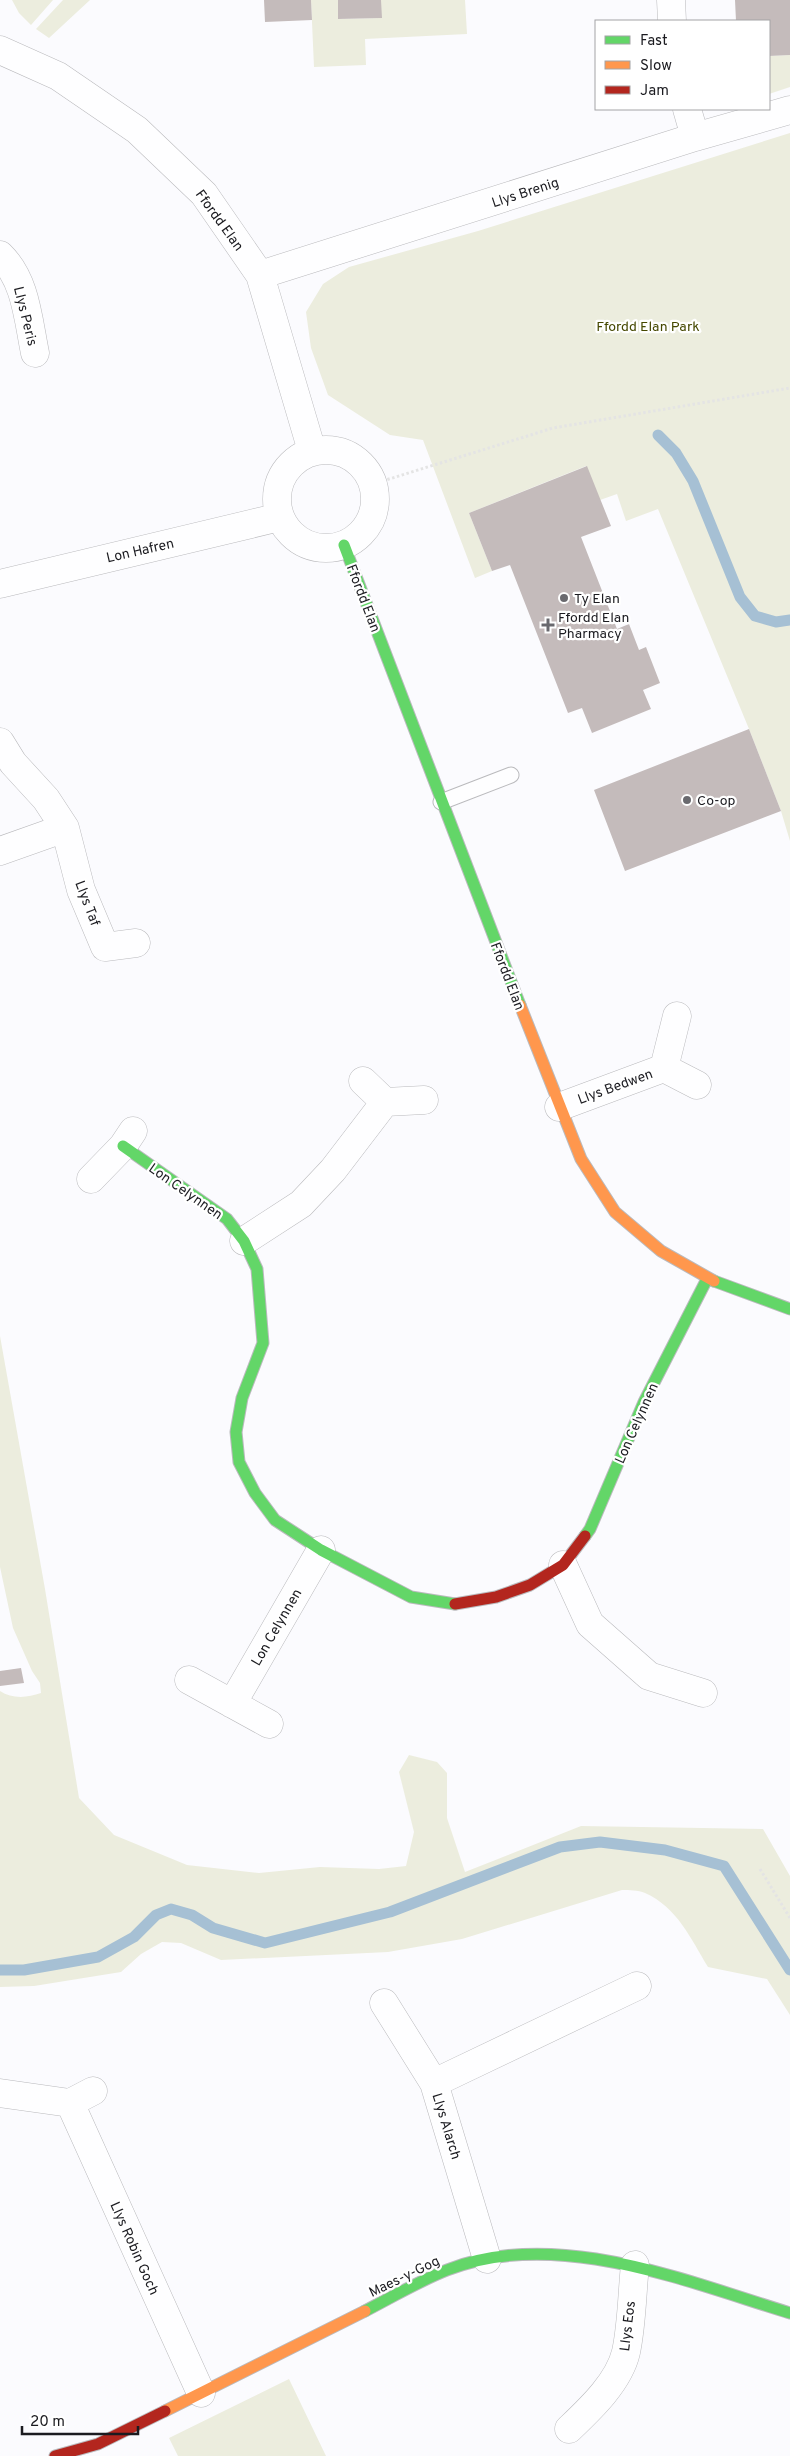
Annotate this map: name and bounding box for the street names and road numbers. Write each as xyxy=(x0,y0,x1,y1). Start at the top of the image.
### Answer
street label: Llys Brenig xyxy=(490,175,561,212)
street label: Ffordd Elan xyxy=(191,187,247,255)
street label: Llys Peris xyxy=(9,285,40,348)
street label: Lon Hafren xyxy=(105,535,176,567)
street label: Ffordd Elan xyxy=(342,562,383,635)
street label: Llys Taf xyxy=(70,878,103,929)
street label: Ffordd Elan xyxy=(486,940,527,1013)
street label: Llys Bedwen xyxy=(576,1066,655,1109)
street label: Lon Celynnen xyxy=(145,1161,225,1224)
street label: Lon Celynnen xyxy=(612,1381,663,1466)
street label: Lon Celynnen xyxy=(248,1586,306,1669)
street label: Llys Alarch xyxy=(427,2091,464,2162)
street label: Llys Robin Goch xyxy=(105,2199,162,2298)
street label: Maes-y-Gog xyxy=(367,2253,443,2302)
street label: Llys Eos xyxy=(617,2300,640,2352)

